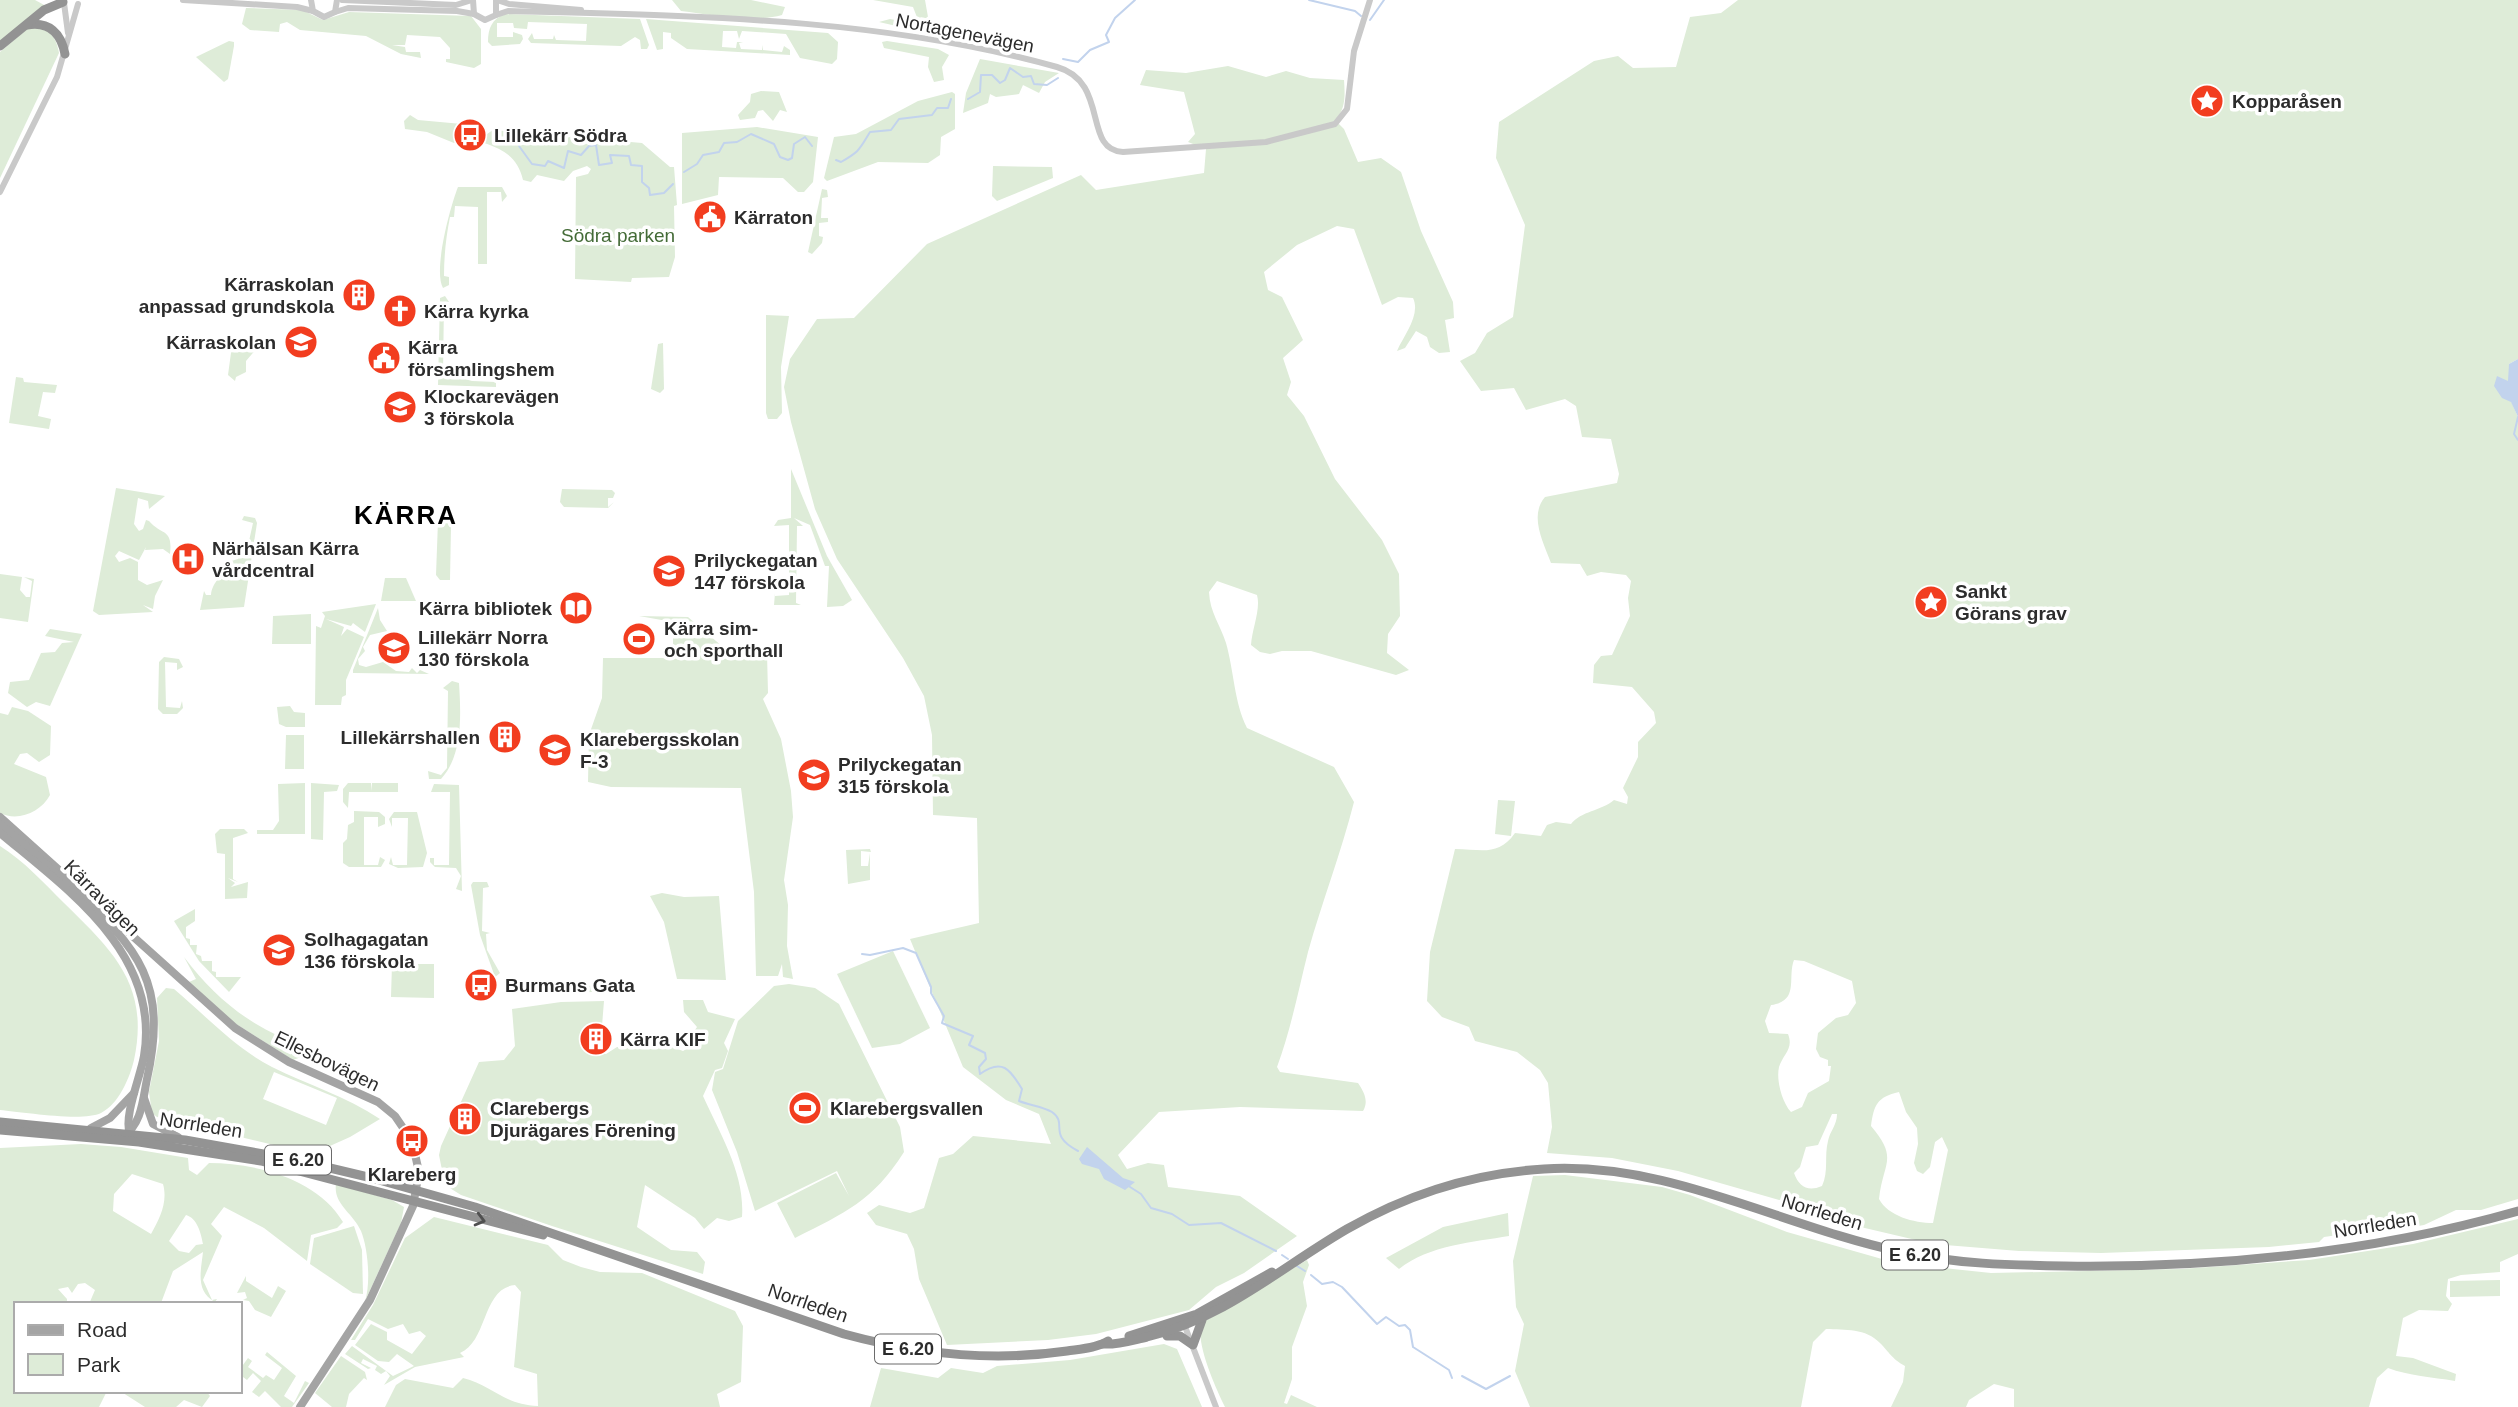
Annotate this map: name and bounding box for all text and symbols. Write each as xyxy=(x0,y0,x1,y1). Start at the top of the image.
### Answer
street label: Nortagenevägen xyxy=(894,9,1036,57)
place icon: Kopparåsen xyxy=(2188,82,2226,120)
place label: Kopparåsen xyxy=(2232,91,2342,112)
bus stop icon: Lillekärr Södra xyxy=(451,116,489,154)
place label: Lillekärr Södra xyxy=(494,125,627,146)
public building icon: Kärraton xyxy=(691,198,729,236)
place label: Kärraton xyxy=(734,207,813,228)
park label: Södra parken xyxy=(561,225,675,246)
place label: Kärraskolan anpassad grundskola xyxy=(139,274,334,317)
building icon: Kärraskolan anpassad grundskola xyxy=(340,276,378,314)
church icon: Kärra kyrka xyxy=(381,292,419,330)
place label: Kärra kyrka xyxy=(424,301,529,322)
school or university icon: Kärraskolan xyxy=(282,323,320,361)
place label: Kärraskolan xyxy=(166,332,276,353)
place label: Kärra församlingshem xyxy=(408,337,555,380)
public building icon: Kärra församlingshem xyxy=(365,339,403,377)
place label: Klockarevägen 3 förskola xyxy=(424,386,559,429)
school or university icon: Klockarevägen 3 förskola xyxy=(381,388,419,426)
district label: KÄRRA xyxy=(354,500,458,530)
place label: Närhälsan Kärra vårdcentral xyxy=(212,538,359,581)
hospital icon: Närhälsan Kärra vårdcentral xyxy=(169,540,207,578)
place label: Prilyckegatan 147 förskola xyxy=(694,550,818,593)
school or university icon: Prilyckegatan 147 förskola xyxy=(650,552,688,590)
place label: Sankt Görans grav xyxy=(1955,581,2067,624)
place icon: Sankt Görans grav xyxy=(1912,583,1950,621)
library icon: Kärra bibliotek xyxy=(557,589,595,627)
place label: Kärra bibliotek xyxy=(419,598,552,619)
place label: Kärra sim- och sporthall xyxy=(664,618,783,661)
sports icon: Kärra sim- och sporthall xyxy=(620,620,658,658)
place label: Lillekärr Norra 130 förskola xyxy=(418,627,548,670)
school or university icon: Lillekärr Norra 130 förskola xyxy=(375,629,413,667)
building icon: Lillekärrshallen xyxy=(486,718,524,756)
place label: Lillekärrshallen xyxy=(341,727,480,748)
place label: Klarebergsskolan F-3 xyxy=(580,729,739,772)
school or university icon: Klarebergsskolan F-3 xyxy=(536,731,574,769)
place label: Prilyckegatan 315 förskola xyxy=(838,754,962,797)
school or university icon: Prilyckegatan 315 förskola xyxy=(795,756,833,794)
street label: Kärravägen xyxy=(60,856,144,940)
place label: Solhagagatan 136 förskola xyxy=(304,929,429,972)
school or university icon: Solhagagatan 136 förskola xyxy=(260,931,298,969)
bus stop icon: Burmans Gata xyxy=(462,966,500,1004)
place label: Burmans Gata xyxy=(505,975,635,996)
building icon: Kärra KIF xyxy=(577,1020,615,1058)
street label: Ellesbovägen xyxy=(271,1027,383,1095)
place label: Kärra KIF xyxy=(620,1029,706,1050)
sports icon: Klarebergsvallen xyxy=(786,1089,824,1127)
place label: Clarebergs Djurägares Förening xyxy=(490,1098,676,1141)
place label: Klarebergsvallen xyxy=(830,1098,983,1119)
building icon: Clarebergs Djurägares Förening xyxy=(446,1100,484,1138)
street label: Norrleden xyxy=(158,1108,244,1142)
bus stop icon: Klareberg xyxy=(393,1122,431,1160)
road number: E 6.20 xyxy=(265,1146,331,1175)
place label: Klareberg xyxy=(368,1164,456,1185)
street label: Norrleden xyxy=(1779,1190,1865,1234)
street label: Norrleden xyxy=(2332,1208,2418,1242)
one-way arrow xyxy=(474,1212,486,1226)
road number: E 6.20 xyxy=(1882,1240,1948,1270)
street label: Norrleden xyxy=(765,1279,851,1327)
legend xyxy=(14,1302,242,1393)
text: Road xyxy=(77,1318,127,1341)
road number: E 6.20 xyxy=(875,1334,941,1364)
text: Park xyxy=(77,1353,121,1376)

